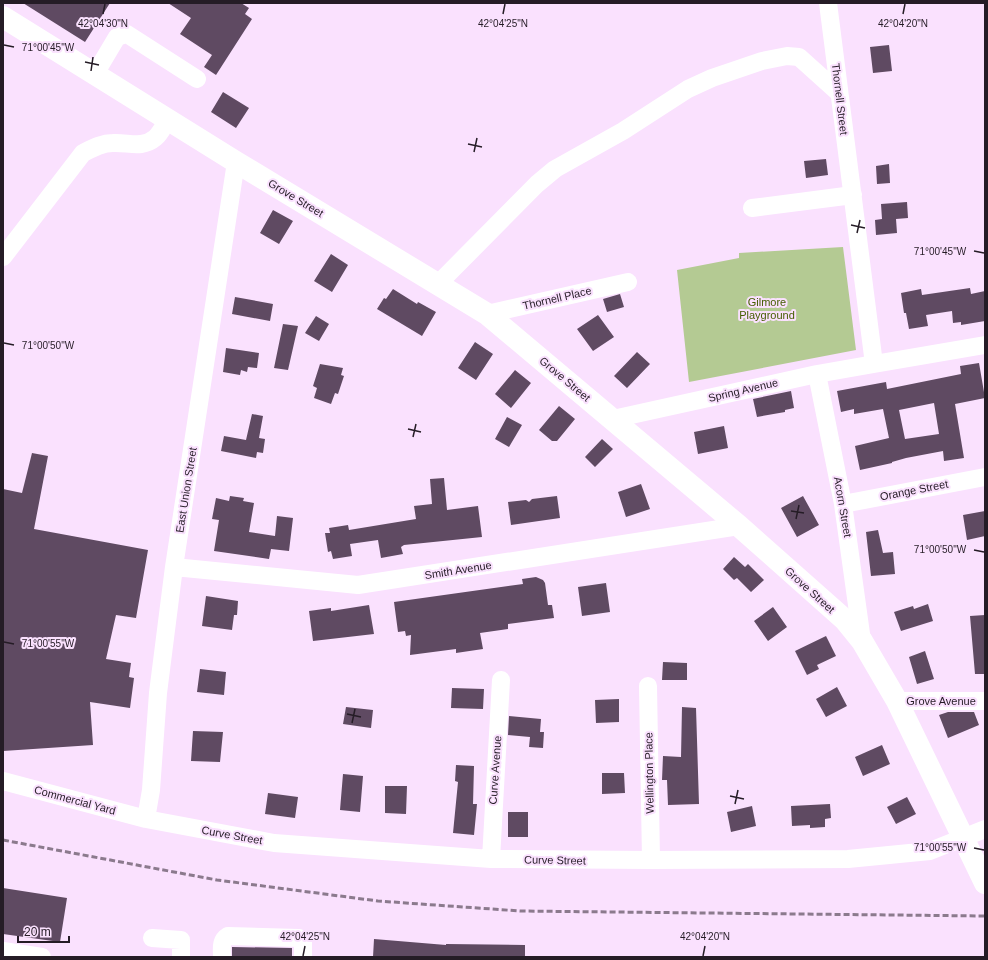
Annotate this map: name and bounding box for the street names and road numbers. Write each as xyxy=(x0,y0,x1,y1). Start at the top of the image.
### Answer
street label: Thornell Street xyxy=(830,62,850,136)
street label: Grove Street xyxy=(266,177,326,219)
street label: Thornell Place xyxy=(521,284,593,312)
street label: Grove Street xyxy=(537,354,593,404)
street label: Spring Avenue xyxy=(707,376,779,404)
street label: East Union Street xyxy=(173,446,199,534)
street label: Acorn Street xyxy=(832,476,854,538)
street label: Orange Street xyxy=(879,478,949,502)
street label: Smith Avenue xyxy=(424,559,492,581)
street label: Grove Street xyxy=(783,565,837,615)
street label: Grove Avenue xyxy=(906,695,976,707)
street label: Wellington Place xyxy=(642,732,656,814)
street label: Curve Avenue xyxy=(487,735,503,805)
street label: Commercial Yard xyxy=(33,783,117,817)
street label: Curve Street xyxy=(201,824,263,846)
street label: Curve Street xyxy=(524,853,586,867)

